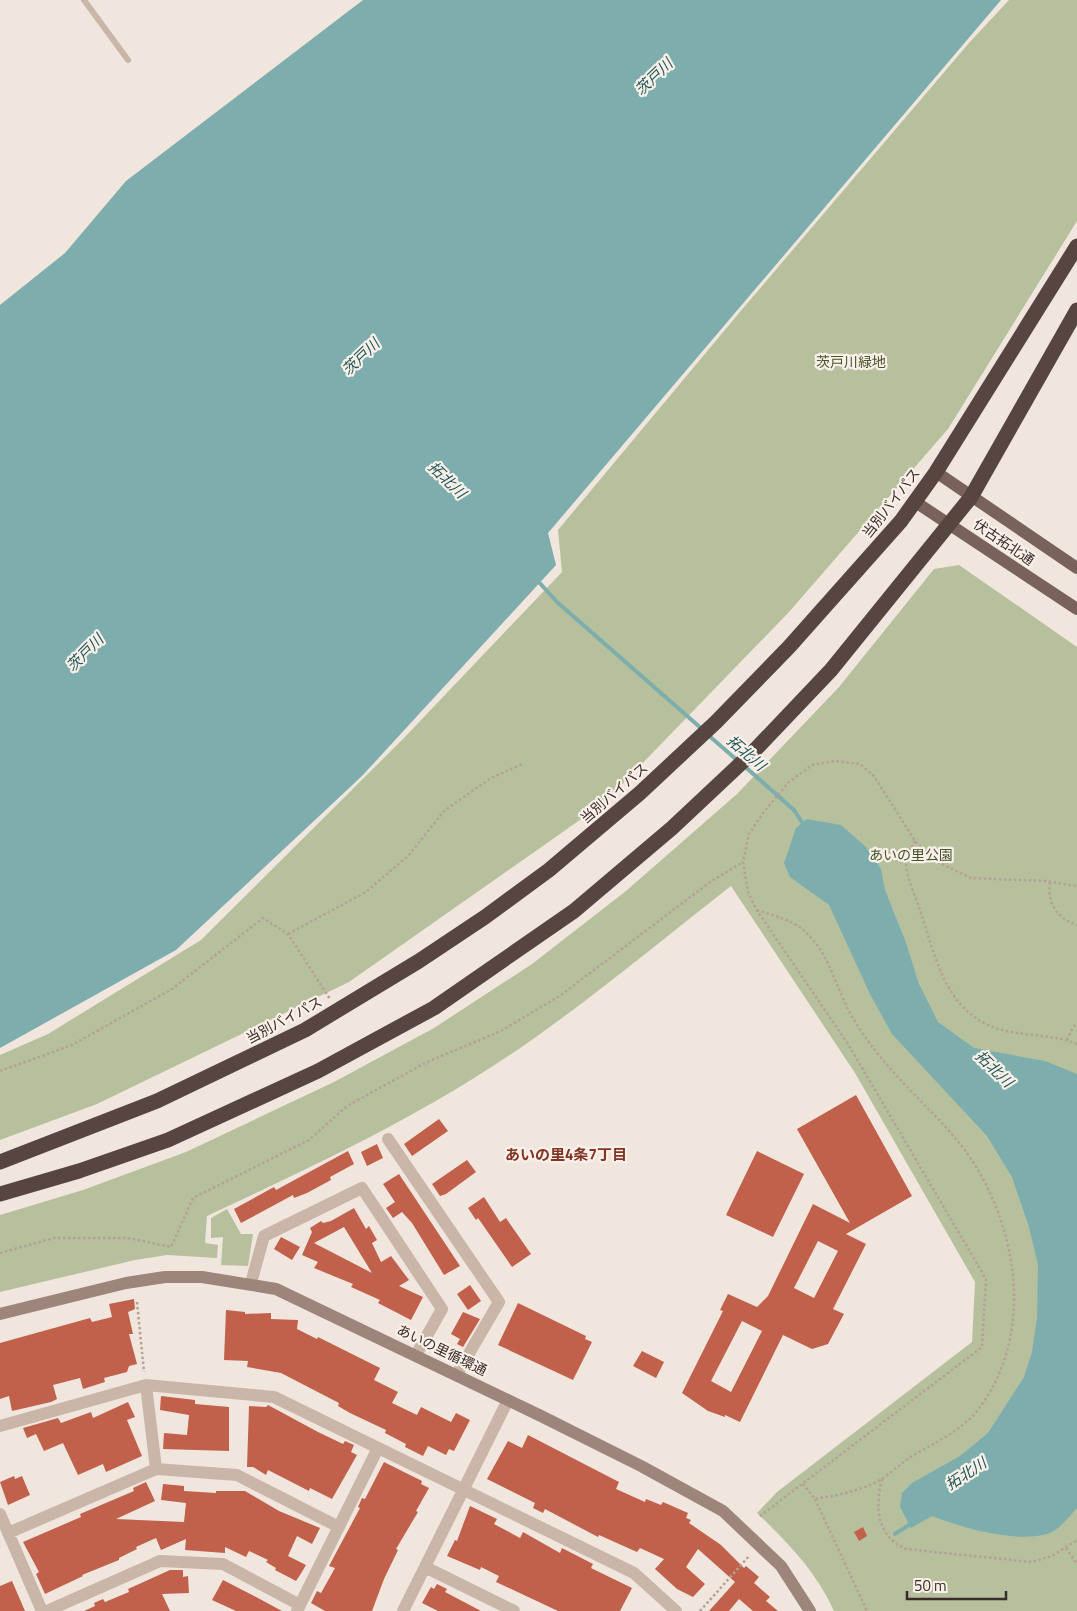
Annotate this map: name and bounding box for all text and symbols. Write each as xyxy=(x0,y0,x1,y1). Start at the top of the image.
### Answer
water label: 茨戸川 xyxy=(629,51,679,101)
water label: 茨戸川 xyxy=(336,331,386,381)
park label: 茨戸川緑地 xyxy=(816,351,886,372)
water label: 拓北川 xyxy=(423,456,473,505)
street label: 当別バイパス xyxy=(857,463,925,542)
street label: 伏古拓北通 xyxy=(969,513,1039,570)
water label: 茨戸川 xyxy=(61,627,110,677)
water label: 拓北川 xyxy=(722,729,772,777)
street label: 当別バイパス xyxy=(575,757,652,828)
park label: あいの里公園 xyxy=(869,844,953,865)
street label: 当別バイパス xyxy=(242,991,326,1048)
water label: 拓北川 xyxy=(970,1045,1020,1094)
district label: あいの里4条7丁目 xyxy=(505,1143,627,1166)
street label: あいの里循環通 xyxy=(394,1319,491,1380)
water label: 拓北川 xyxy=(941,1451,993,1495)
scale bar xyxy=(907,1568,1006,1600)
text: 50 m xyxy=(914,1574,947,1597)

